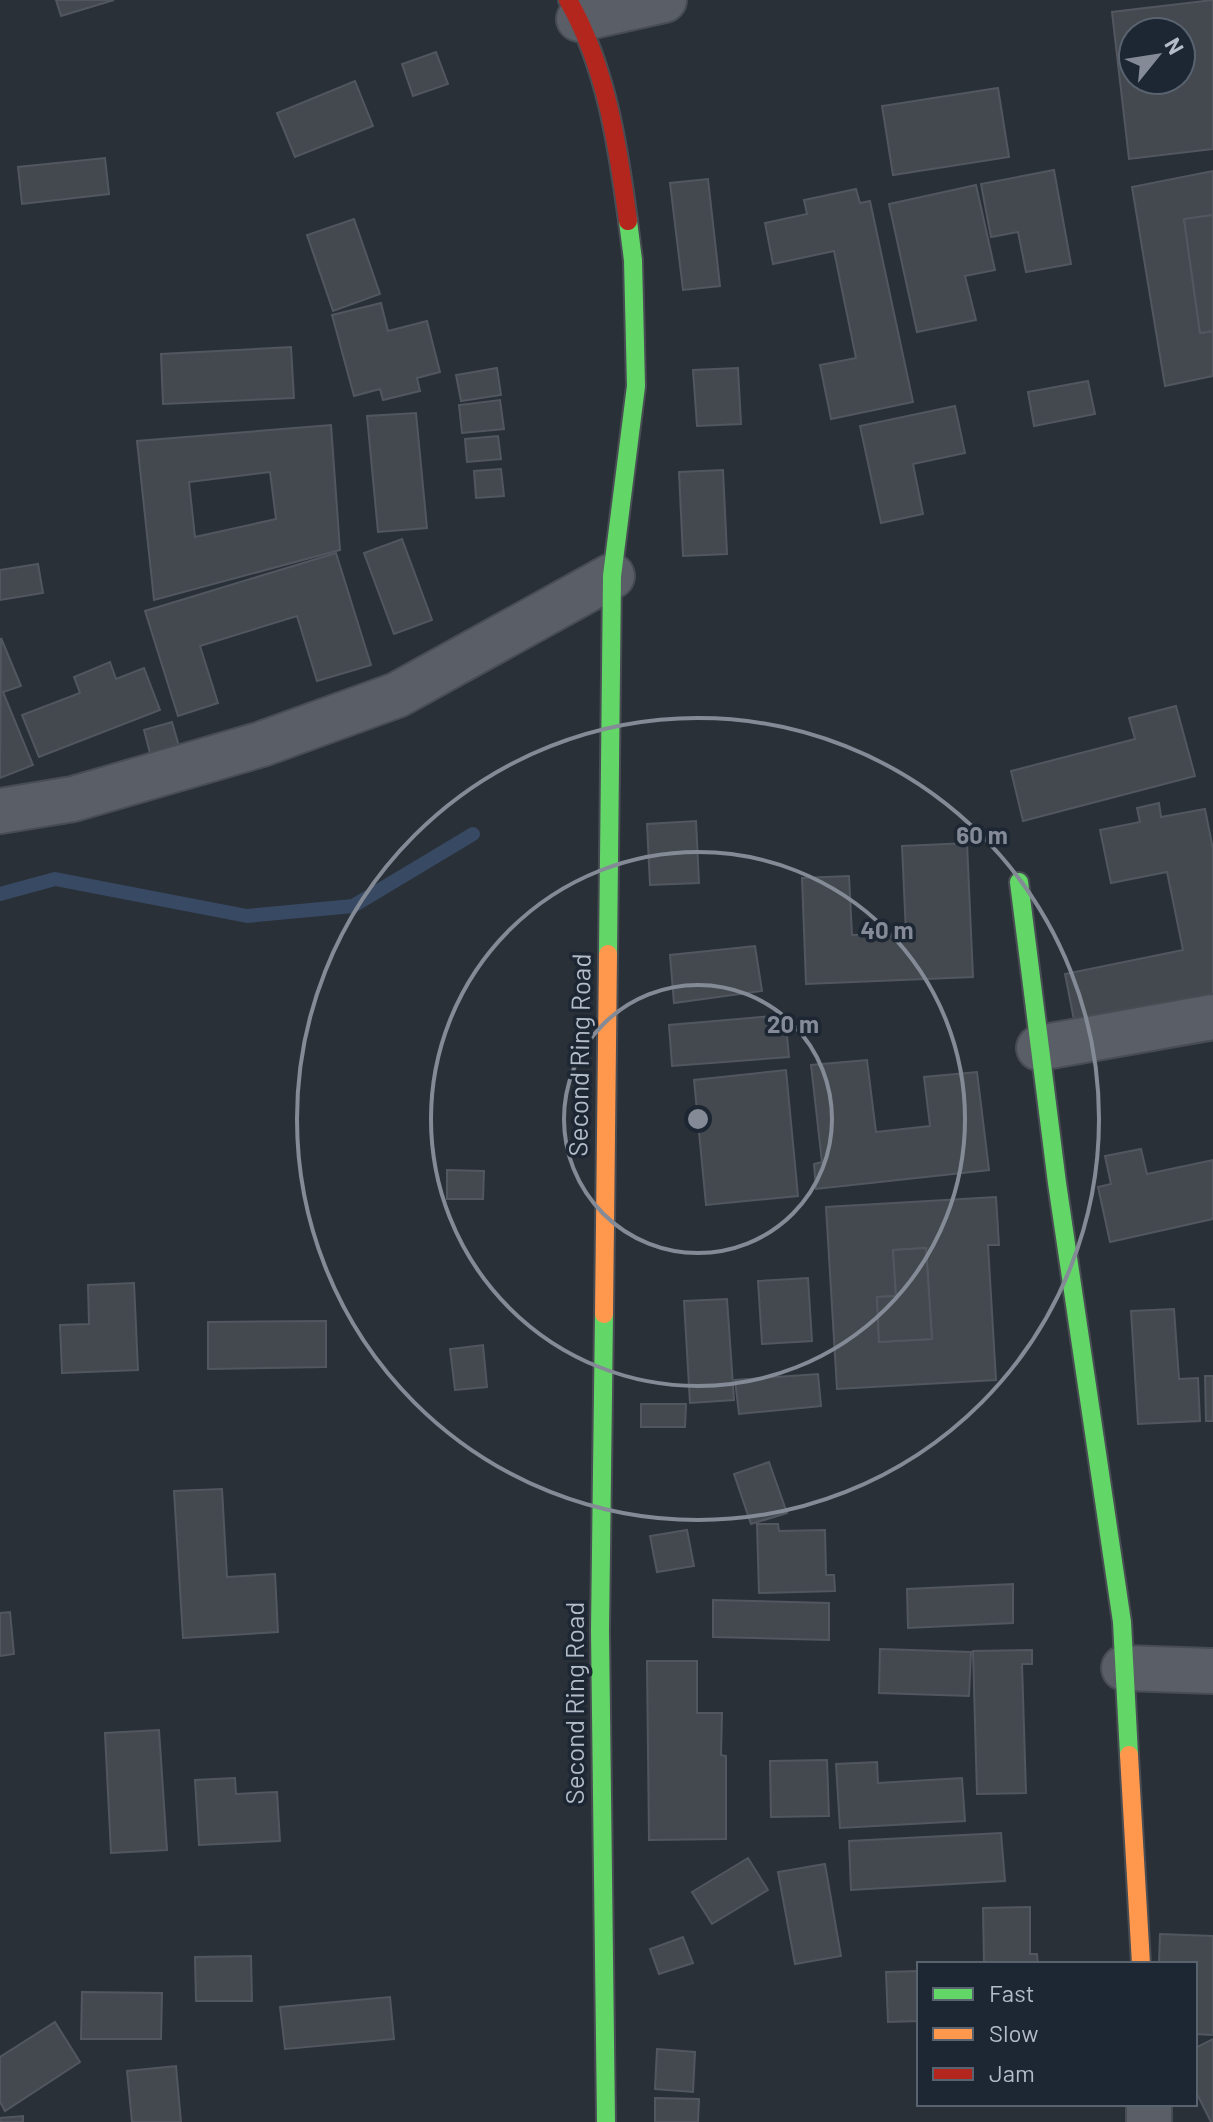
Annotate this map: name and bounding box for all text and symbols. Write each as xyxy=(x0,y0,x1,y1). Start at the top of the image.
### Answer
north arrow xyxy=(1117,16,1197,96)
text: N xyxy=(1160,33,1190,58)
text: 60 m xyxy=(956,820,1008,849)
text: 40 m xyxy=(860,915,914,944)
street label: Second Ring Road xyxy=(561,953,596,1157)
text: 20 m xyxy=(767,1009,819,1038)
centre of rings xyxy=(684,1105,712,1133)
street label: Second Ring Road xyxy=(558,1601,589,1805)
legend xyxy=(917,1962,1197,2106)
text: Fast xyxy=(989,1978,1034,2007)
text: Slow xyxy=(989,2018,1038,2047)
text: Jam xyxy=(989,2058,1035,2087)

